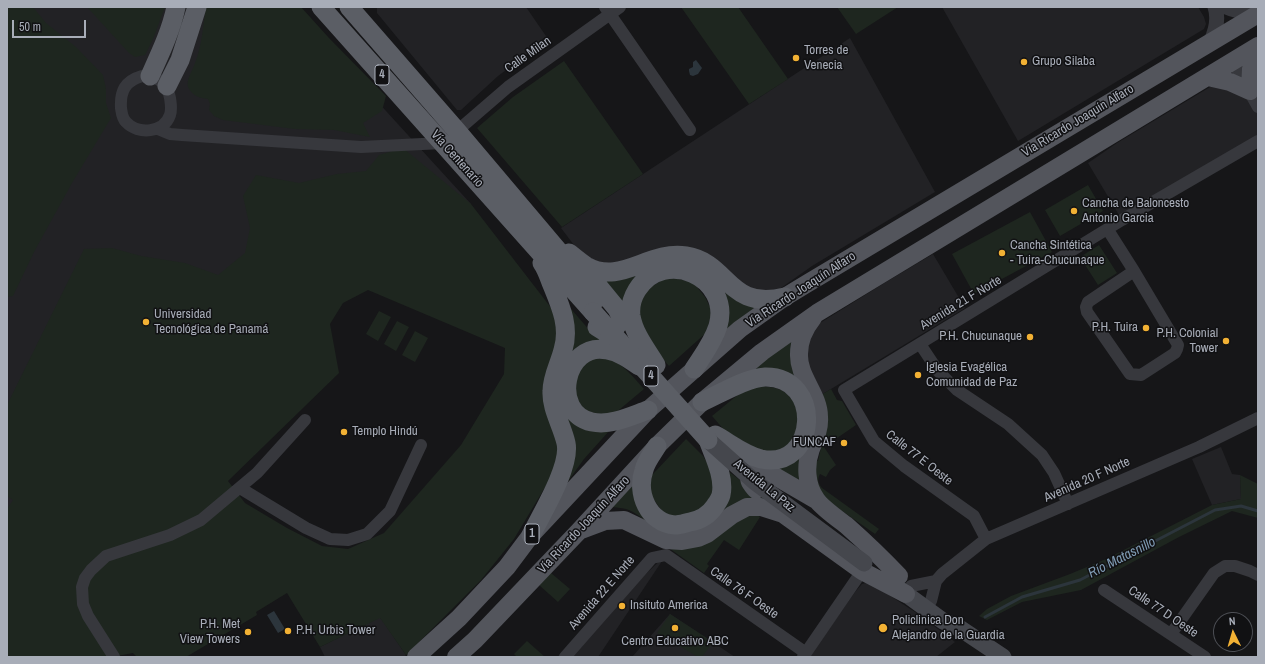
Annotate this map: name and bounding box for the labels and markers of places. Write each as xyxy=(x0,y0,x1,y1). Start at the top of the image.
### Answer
place label: Torres de Venecia xyxy=(804,43,848,74)
marker: Torres de Venecia xyxy=(791,53,801,63)
place label: Grupo Silaba xyxy=(1032,54,1095,70)
marker: Grupo Silaba xyxy=(1019,57,1029,67)
place label: Cancha de Baloncesto Antonio Garcia xyxy=(1082,196,1189,227)
marker: Cancha de Baloncesto Antonio Garcia xyxy=(1069,206,1079,216)
place label: Cancha Sintética - Tuira-Chucunaque xyxy=(1010,238,1104,269)
marker: Cancha Sintética - Tuira-Chucunaque xyxy=(997,248,1007,258)
place label: Universidad Tecnológica de Panamá xyxy=(154,307,268,338)
marker: Universidad Tecnológica de Panamá xyxy=(141,317,151,327)
place label: P.H. Tuira xyxy=(1092,320,1138,336)
marker: P.H. Tuira xyxy=(1141,323,1151,333)
place label: P.H. Colonial Tower xyxy=(1157,326,1218,357)
place label: P.H. Chucunaque xyxy=(939,329,1022,345)
marker: P.H. Chucunaque xyxy=(1025,332,1035,342)
marker: P.H. Colonial Tower xyxy=(1221,336,1231,346)
place label: Iglesia Evagélica Comunidad de Paz xyxy=(926,360,1017,391)
marker: Iglesia Evagélica Comunidad de Paz xyxy=(913,370,923,380)
place label: Templo Hindú xyxy=(352,424,418,440)
marker: Templo Hindú xyxy=(339,427,349,437)
place label: FUNCAF xyxy=(793,435,836,451)
marker: FUNCAF xyxy=(839,438,849,448)
place label: Insituto America xyxy=(630,598,708,614)
marker: Insituto America xyxy=(617,601,627,611)
place label: Policlinica Don Alejandro de la Guardia xyxy=(892,613,1005,644)
place label: P.H. Met View Towers xyxy=(180,617,240,648)
marker: Policlinica Don Alejandro de la Guardia xyxy=(877,622,889,634)
place label: P.H. Urbis Tower xyxy=(296,623,375,639)
marker: Centro Educativo ABC xyxy=(670,623,680,633)
marker: P.H. Urbis Tower xyxy=(283,626,293,636)
marker: P.H. Met View Towers xyxy=(243,627,253,637)
place label: Centro Educativo ABC xyxy=(621,634,729,650)

